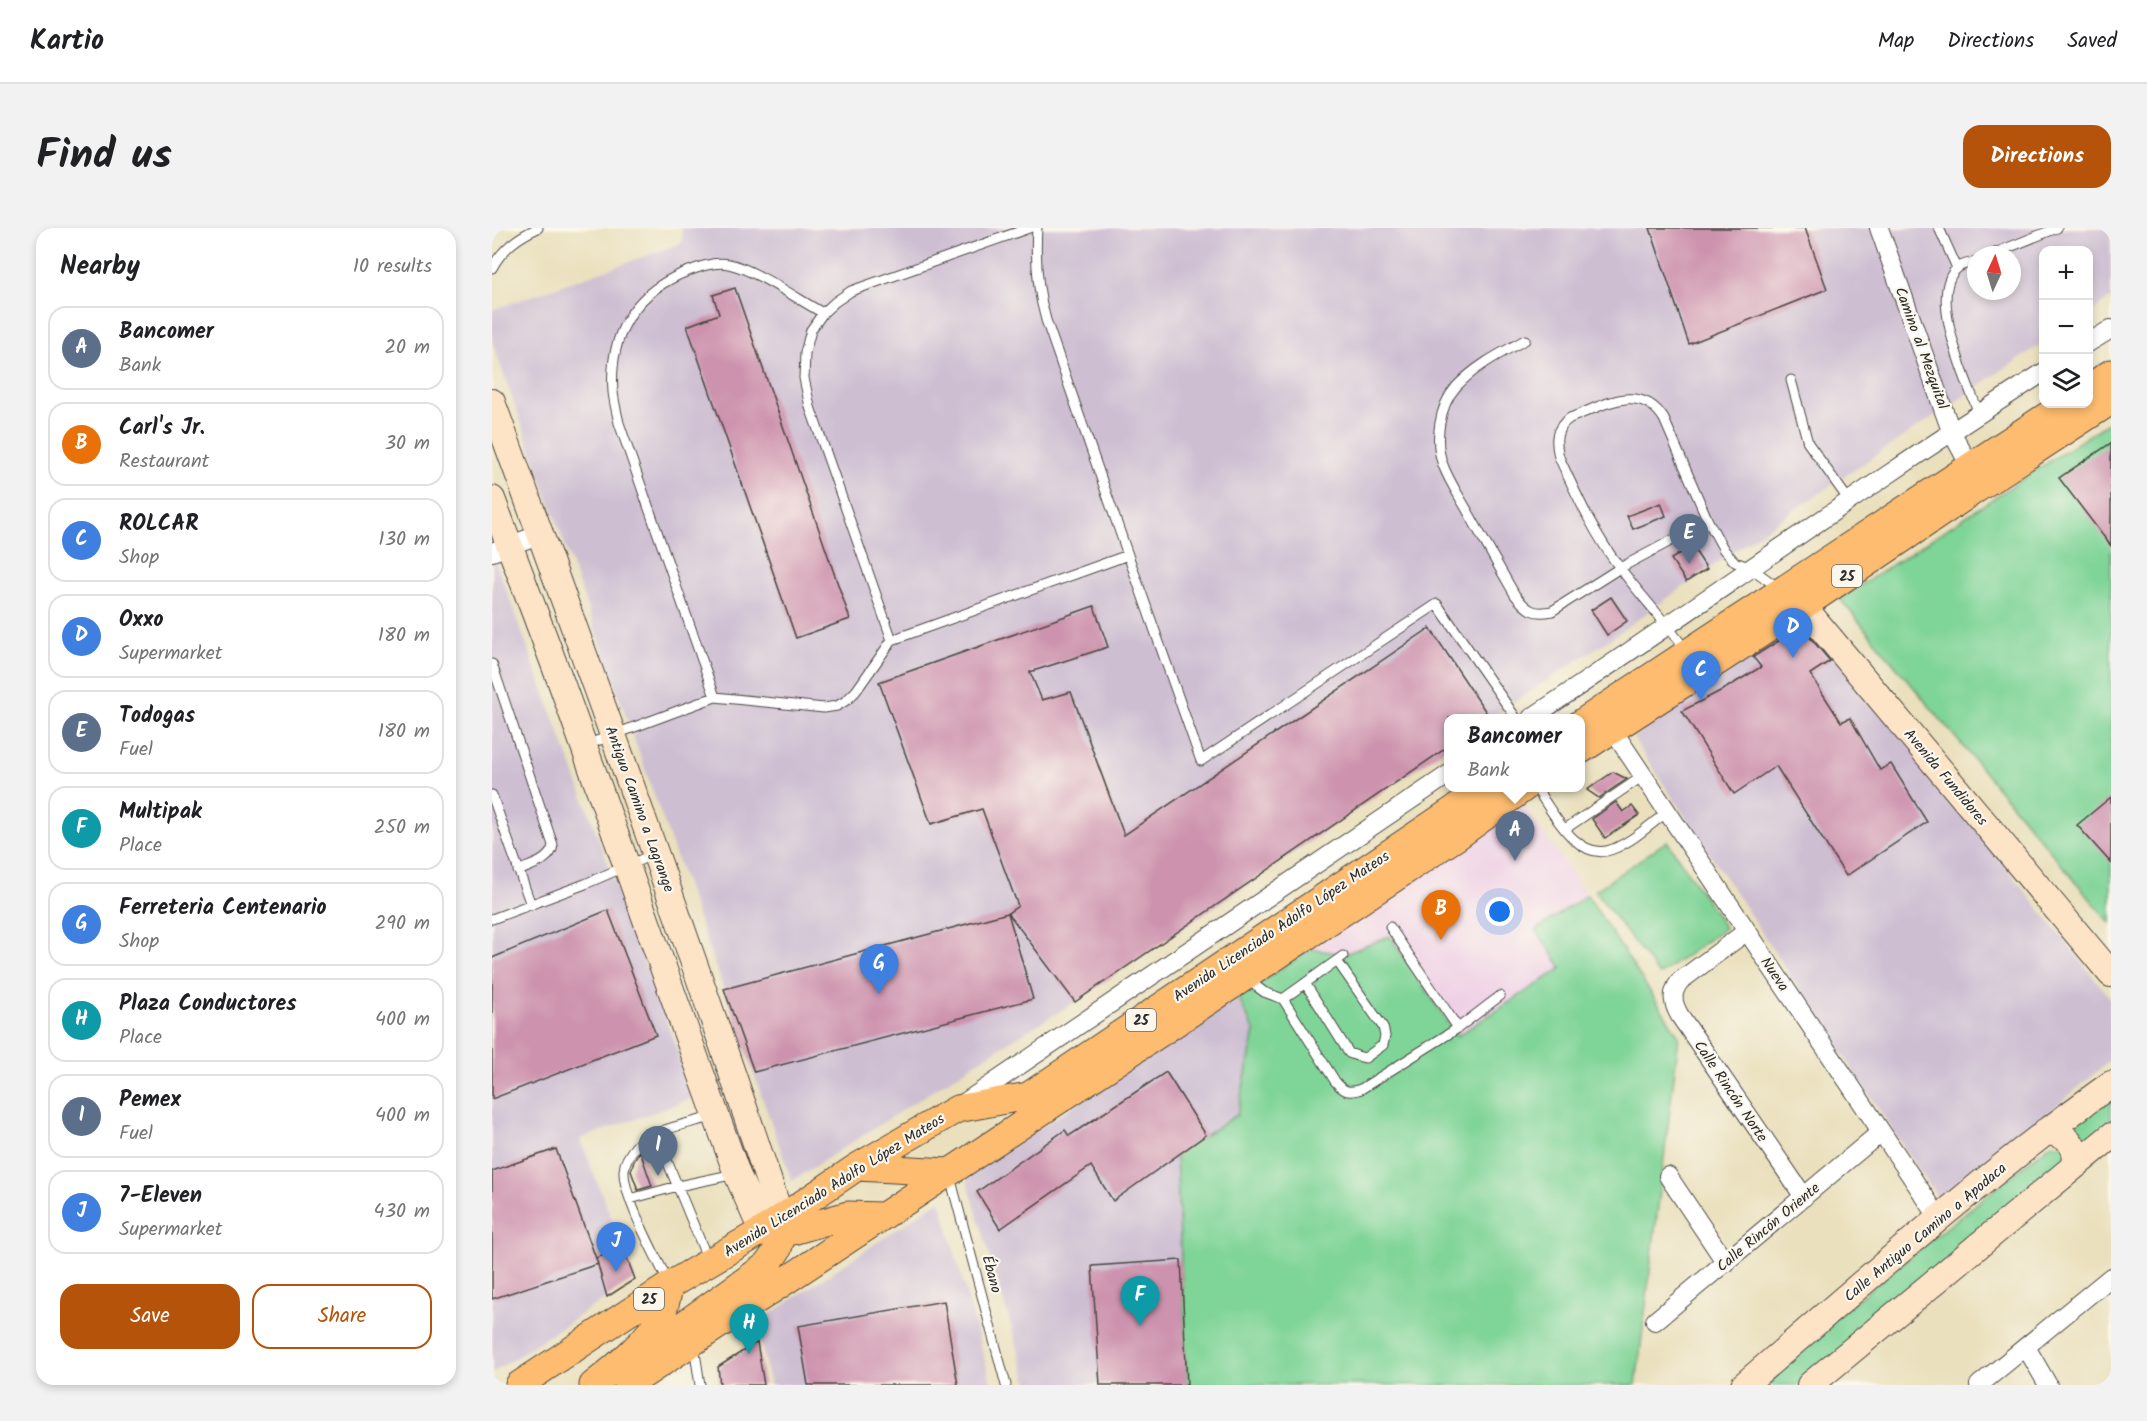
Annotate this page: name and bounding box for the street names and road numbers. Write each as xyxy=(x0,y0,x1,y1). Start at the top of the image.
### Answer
street label: Camino al Mezquital xyxy=(1888,284,1954,413)
road number: 25 xyxy=(1832,565,1862,587)
street label: Antiguo Camino a Lagrange xyxy=(598,723,680,896)
street label: Avenida Fundidores xyxy=(1897,724,1994,832)
street label: Avenida Licenciado Adolfo López Mateos xyxy=(1168,845,1395,1009)
street label: Nueva xyxy=(1754,952,1795,997)
road number: 25 xyxy=(1126,1009,1156,1031)
street label: Calle Rincón Norte xyxy=(1687,1036,1773,1148)
street label: Avenida Licenciado Adolfo López Mateos xyxy=(719,1107,950,1264)
street label: Calle Antiguo Camino a Apodaca xyxy=(1839,1157,2012,1308)
street label: Calle Rincón Oriente xyxy=(1712,1177,1826,1278)
street label: Ébano xyxy=(974,1253,1008,1296)
road number: 25 xyxy=(634,1288,664,1310)

